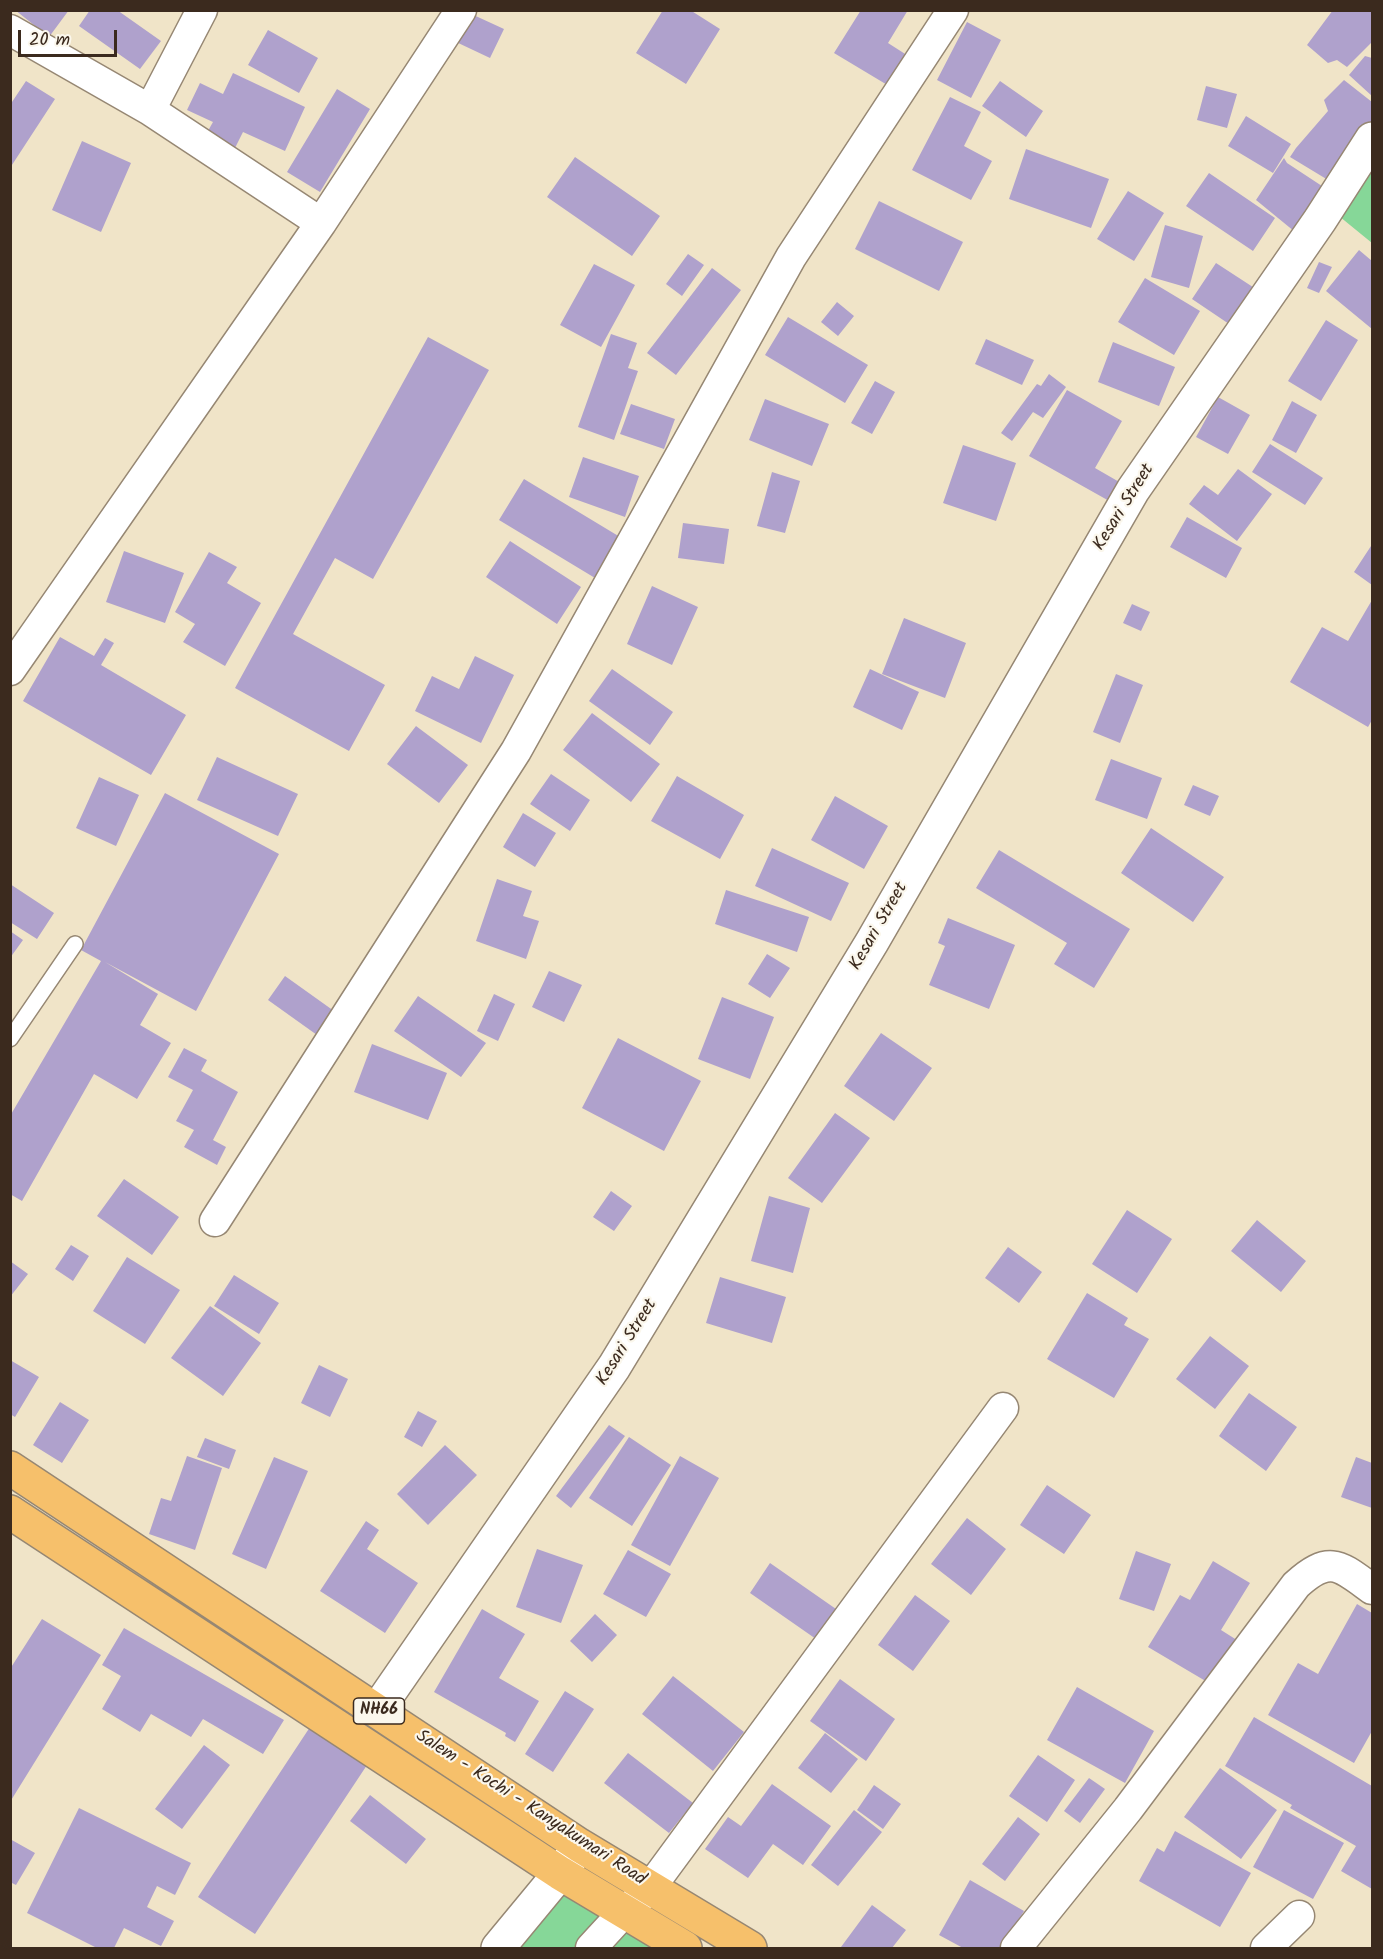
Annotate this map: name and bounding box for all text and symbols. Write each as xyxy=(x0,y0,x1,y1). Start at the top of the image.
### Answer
scale bar xyxy=(21,18,120,56)
text: 20 m xyxy=(29,26,70,55)
street label: Kesari Street xyxy=(1090,461,1160,555)
street label: Kesari Street xyxy=(846,879,914,975)
street label: Kesari Street xyxy=(593,1296,663,1390)
road number: NH66 xyxy=(354,1698,404,1724)
street label: Salem - Kochi - Kanyakumari Road xyxy=(411,1726,649,1892)

